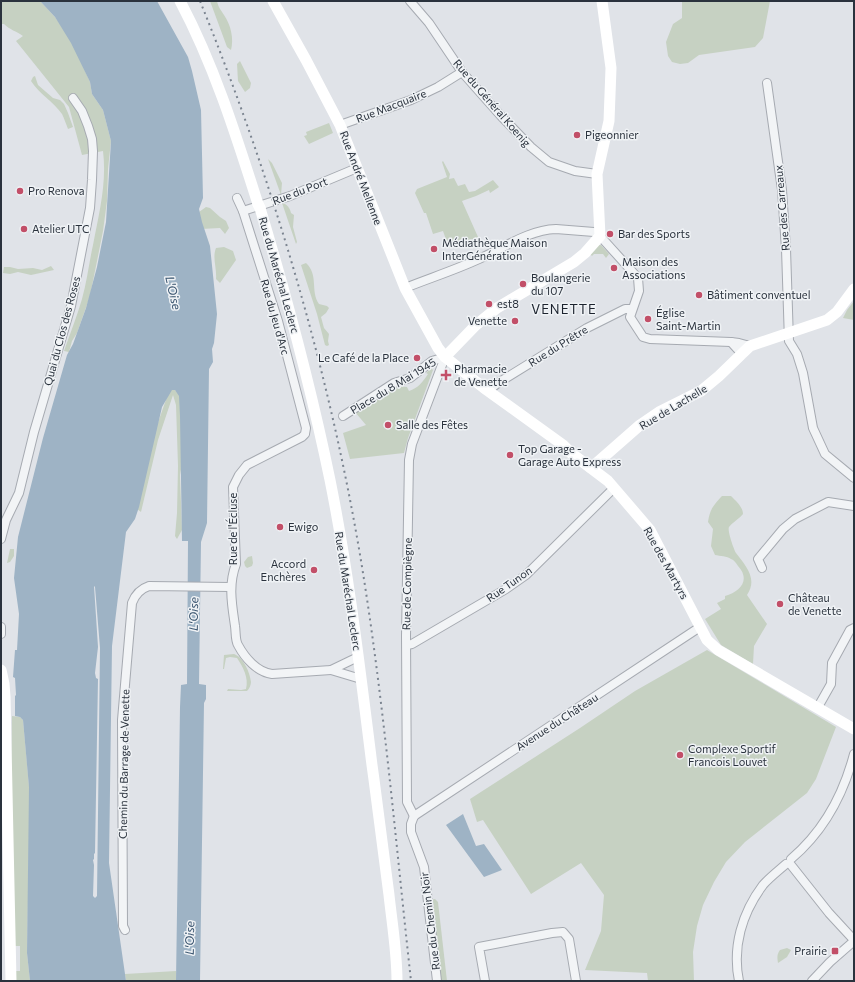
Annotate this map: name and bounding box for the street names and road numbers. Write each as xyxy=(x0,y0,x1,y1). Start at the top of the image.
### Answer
street label: Rue du Général Koenig xyxy=(451,56,534,149)
street label: Rue Macquaire xyxy=(354,86,428,125)
street label: Rue André Mellenne xyxy=(338,129,385,227)
street label: Rue des Carreaux xyxy=(771,164,792,251)
street label: Rue du Port xyxy=(270,174,330,207)
street label: Rue du Maréchal Leclerc xyxy=(257,215,302,334)
street label: Quai du Clos des Roses xyxy=(41,275,82,387)
street label: Rue du Jeu d'Arc xyxy=(257,277,293,357)
street label: Rue du Prêtre xyxy=(526,322,590,369)
street label: Place du 8 Mai 1945 xyxy=(348,355,438,416)
street label: Rue de Lachelle xyxy=(637,381,709,432)
street label: Rue de l'Écluse xyxy=(225,493,239,565)
street label: Rue des Martyrs xyxy=(641,524,692,601)
street label: Rue du Maréchal Leclerc xyxy=(333,530,364,651)
street label: Rue de Compiègne xyxy=(399,537,414,630)
street label: Rue Tunon xyxy=(483,563,534,604)
street label: Chemin du Barrage de Venette xyxy=(116,689,131,839)
street label: Avenue du Château xyxy=(513,690,600,753)
street label: Rue du Chemin Noir xyxy=(417,871,442,971)

